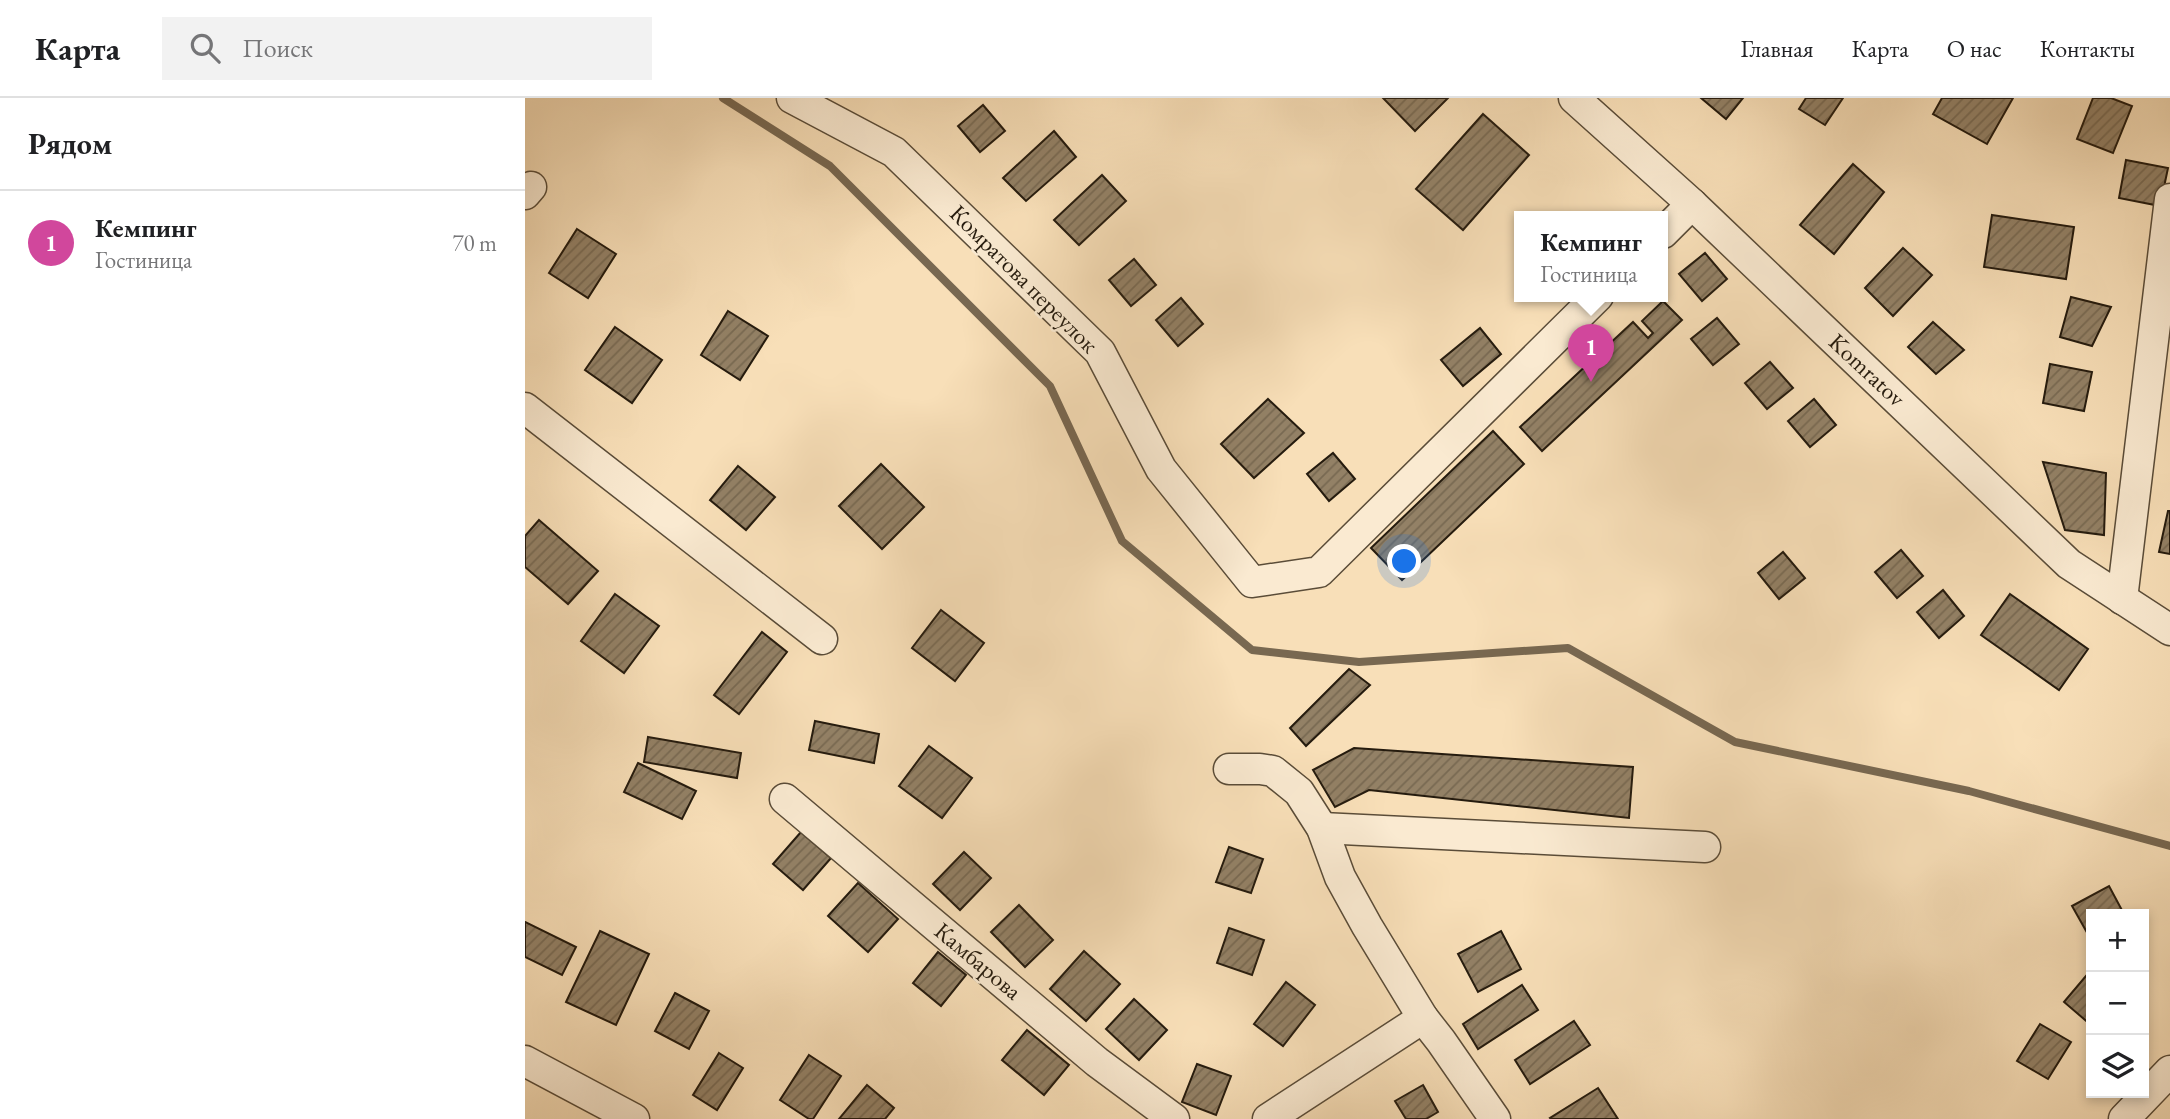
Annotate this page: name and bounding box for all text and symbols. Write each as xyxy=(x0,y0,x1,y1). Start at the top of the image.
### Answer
search box xyxy=(162,17,652,80)
text: Карта xyxy=(35,27,120,70)
icon: search xyxy=(186,29,224,67)
text: Поиск xyxy=(242,31,313,65)
text: Главная xyxy=(1740,33,1814,64)
text: Карта xyxy=(1852,33,1909,64)
text: О нас xyxy=(1947,33,2002,64)
text: Контакты xyxy=(2040,33,2135,64)
text: Рядом xyxy=(28,124,112,163)
street label: Комратова переулок xyxy=(943,198,1106,360)
text: Кемпинг xyxy=(95,211,196,245)
popup xyxy=(1514,211,1668,302)
text: Кемпинг xyxy=(1540,225,1642,259)
text: 1 xyxy=(45,228,57,258)
text: 70 m xyxy=(452,228,497,258)
text: Гостиница xyxy=(95,245,192,275)
text: Гостиница xyxy=(1540,259,1638,289)
pin: 1 xyxy=(1568,324,1614,382)
street label: Komratov xyxy=(1822,326,1913,413)
your location xyxy=(1387,544,1421,578)
map controls xyxy=(2086,909,2149,1098)
button: + xyxy=(2086,909,2149,972)
street label: Камбарова xyxy=(928,915,1029,1006)
button: − xyxy=(2086,972,2149,1035)
button: layers xyxy=(2086,1035,2149,1098)

